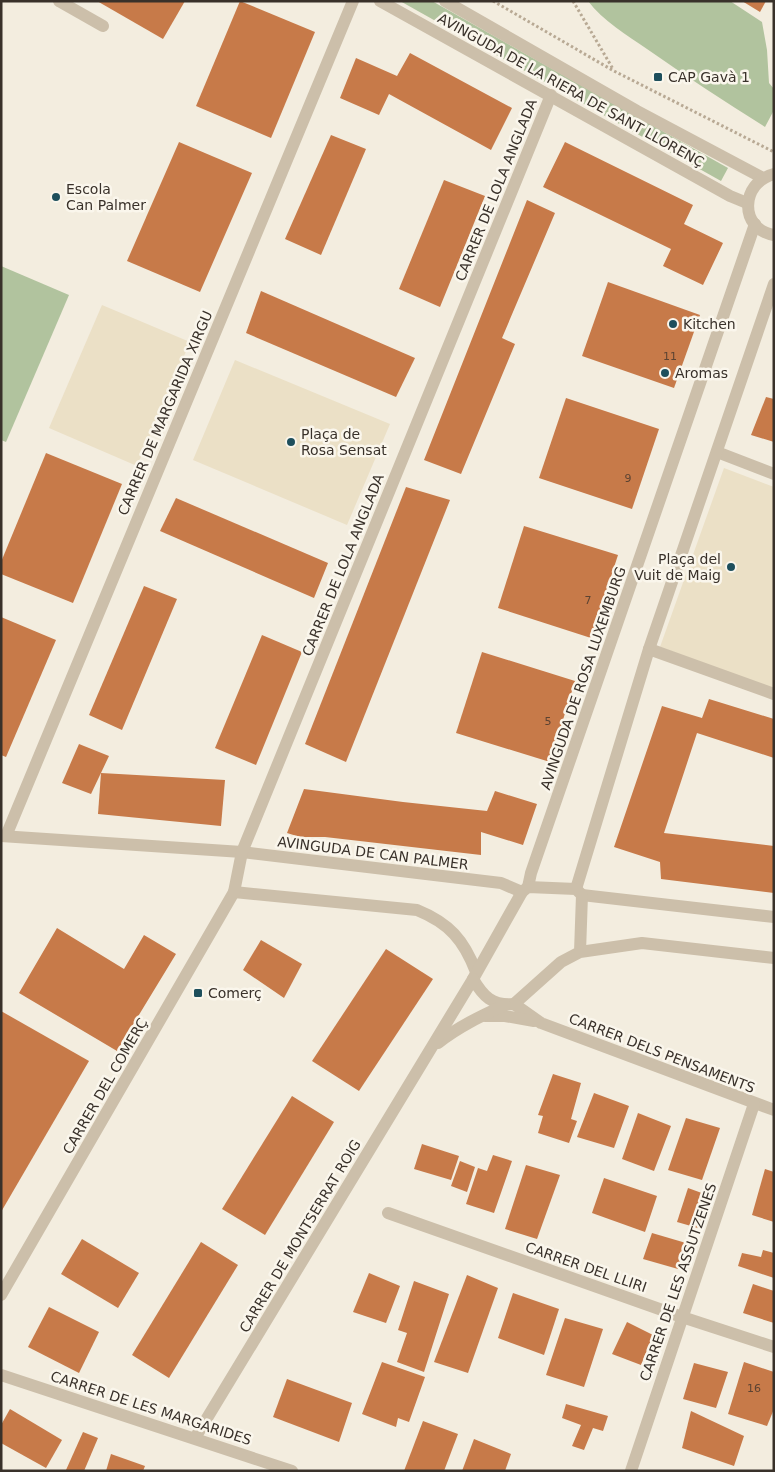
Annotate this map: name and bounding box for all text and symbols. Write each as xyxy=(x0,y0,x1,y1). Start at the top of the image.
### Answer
street label: AVINGUDA DE LA RIERA DE SANT LLORENÇ xyxy=(435,10,707,170)
place label: CAP Gavà 1 xyxy=(668,69,750,85)
marker: CAP Gavà 1 xyxy=(652,71,664,83)
street label: CARRER DE LOLA ANGLADA xyxy=(452,96,540,283)
place label: Escola Can Palmer xyxy=(66,181,146,213)
marker: Escola Can Palmer xyxy=(50,191,62,203)
street label: CARRER DE MARGARIDA XIRGU xyxy=(115,308,215,518)
place label: Kitchen xyxy=(683,316,736,332)
marker: Kitchen xyxy=(667,318,679,330)
house number: 11 xyxy=(663,350,677,363)
place label: Aromas xyxy=(675,365,728,381)
marker: Aromas xyxy=(659,367,671,379)
place label: Plaça de Rosa Sensat xyxy=(301,426,387,458)
marker: Plaça de Rosa Sensat xyxy=(285,436,297,448)
street label: CARRER DE LOLA ANGLADA xyxy=(299,471,387,658)
house number: 9 xyxy=(625,472,632,485)
place label: Plaça del Vuit de Maig xyxy=(634,551,721,583)
marker: Plaça del Vuit de Maig xyxy=(725,561,737,573)
street label: AVINGUDA DE ROSA LUXEMBURG xyxy=(537,564,629,792)
house number: 7 xyxy=(585,594,592,607)
house number: 5 xyxy=(545,715,552,728)
street label: AVINGUDA DE CAN PALMER xyxy=(277,833,470,873)
place label: Comerç xyxy=(208,985,262,1001)
marker: Comerç xyxy=(192,987,204,999)
street label: CARRER DELS PENSAMENTS xyxy=(567,1010,757,1096)
street label: CARRER DEL COMERÇ xyxy=(60,1015,151,1157)
street label: CARRER DE MONTSERRAT ROIG xyxy=(236,1137,364,1335)
street label: CARRER DE LES ASSUTZENES xyxy=(636,1181,720,1383)
street label: CARRER DEL LLIRI xyxy=(523,1239,649,1295)
street label: CARRER DE LES MARGARIDES xyxy=(49,1368,253,1448)
house number: 16 xyxy=(747,1382,761,1395)

